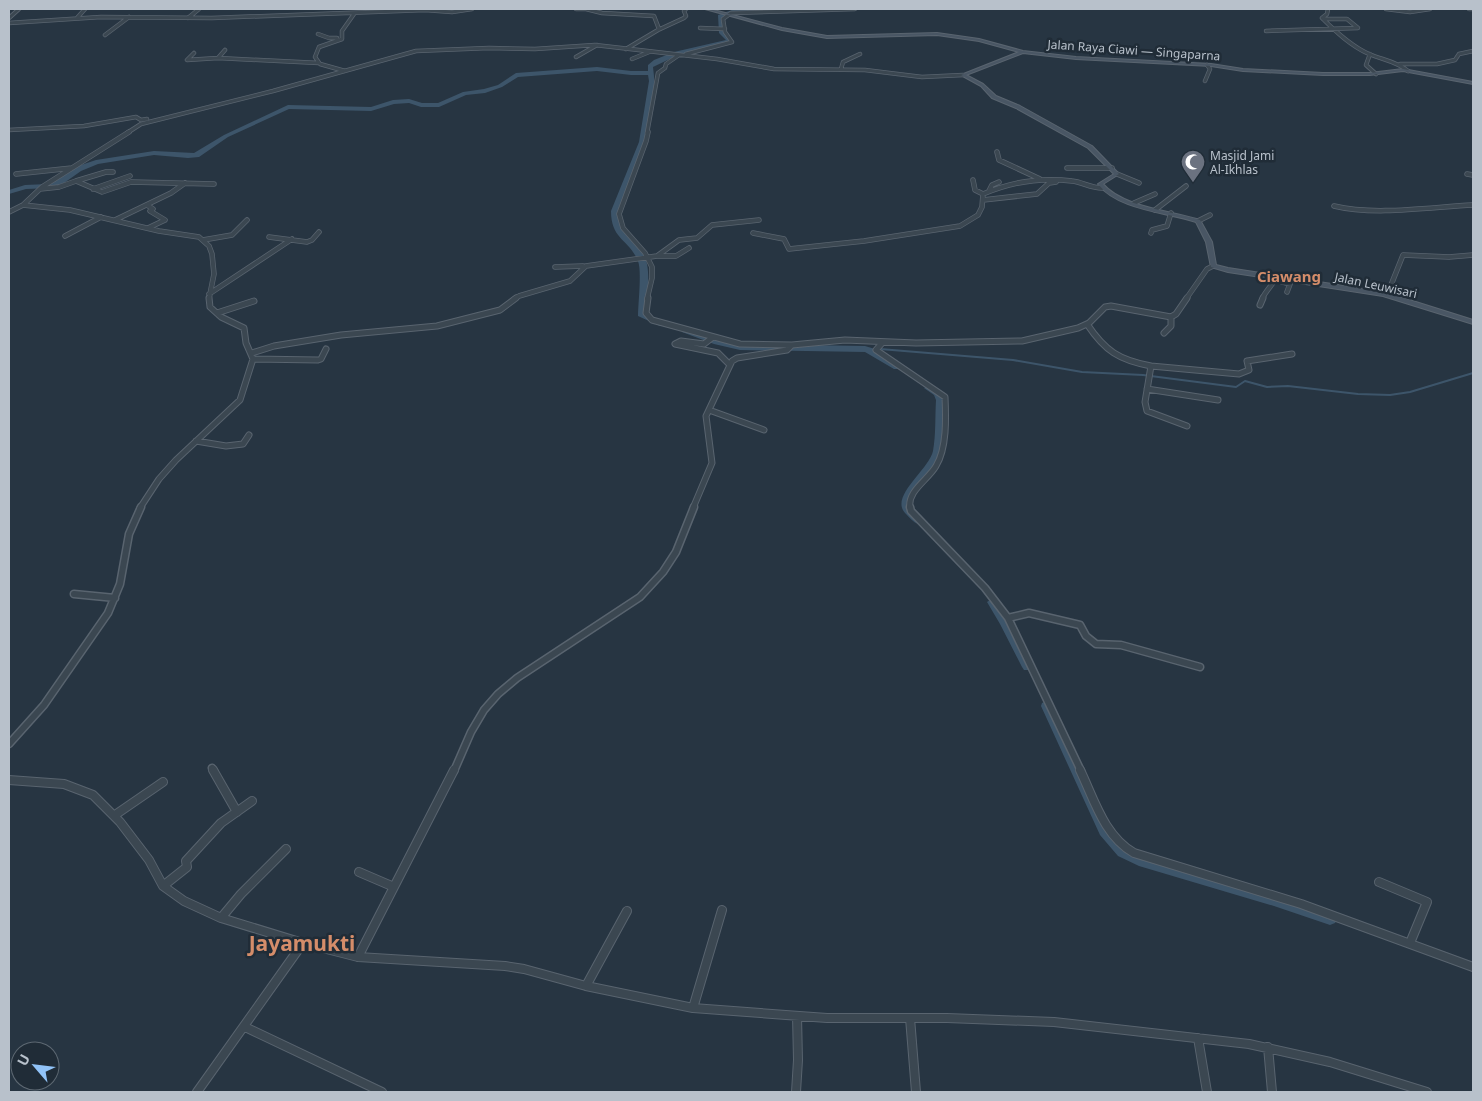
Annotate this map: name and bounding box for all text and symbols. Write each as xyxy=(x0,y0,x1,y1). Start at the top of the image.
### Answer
street label: Jalan Raya Ciawi — Singaparna xyxy=(1046,35,1221,65)
place label: Masjid Jami Al-Ikhlas xyxy=(1210,147,1274,178)
mosque icon: Masjid Jami Al-Ikhlas xyxy=(1180,149,1206,183)
district label: Ciawang xyxy=(1257,266,1321,286)
street label: Jalan Leuwisari xyxy=(1332,268,1419,302)
district label: Jayamukti xyxy=(247,929,355,957)
north arrow xyxy=(10,1041,60,1091)
text: U xyxy=(12,1051,34,1069)

